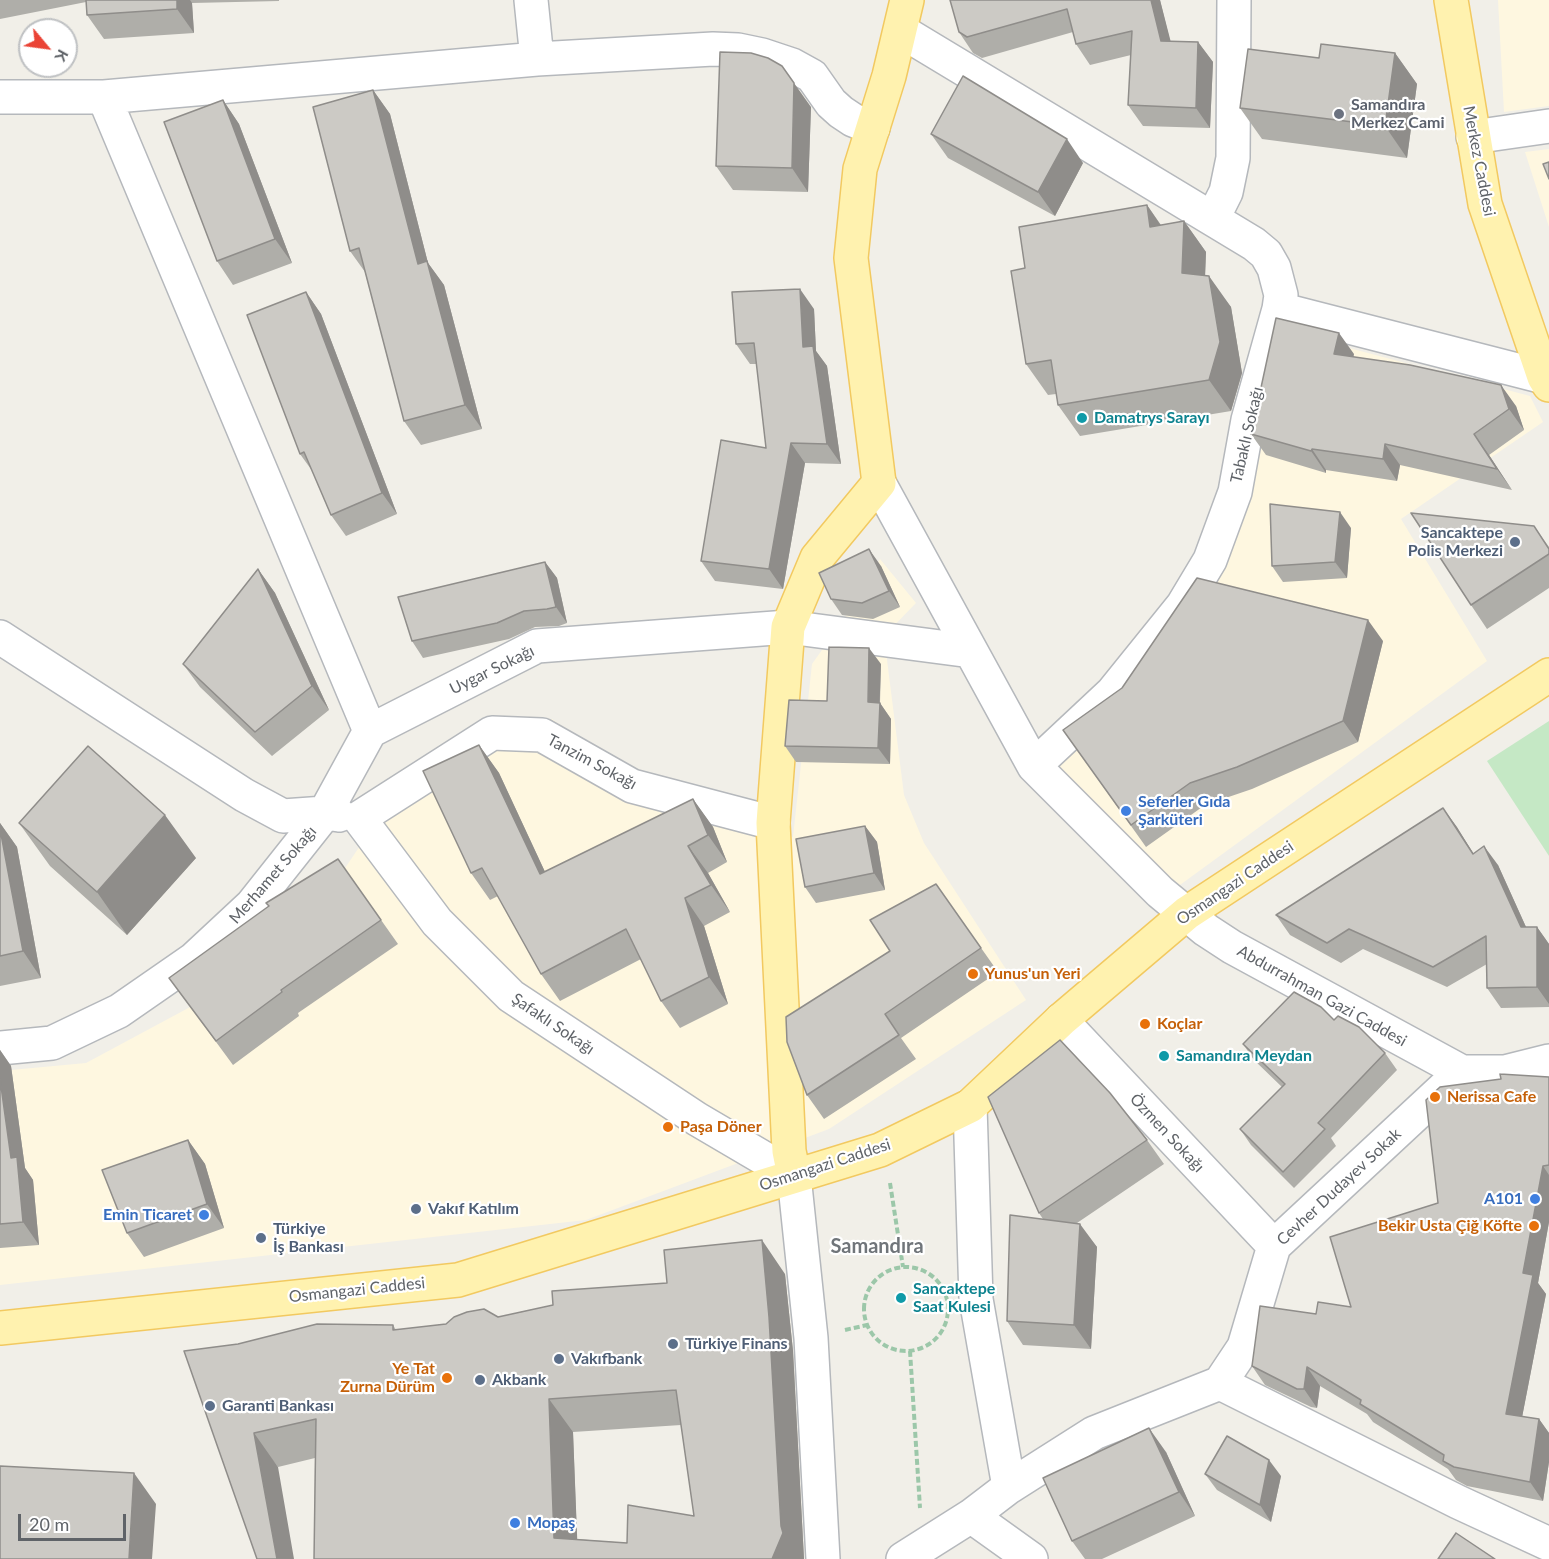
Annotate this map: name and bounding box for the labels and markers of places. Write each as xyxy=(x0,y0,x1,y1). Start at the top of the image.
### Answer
place label: Samandıra Merkez Cami xyxy=(1351,95,1444,133)
marker: Samandıra Merkez Cami xyxy=(1332,107,1346,121)
place label: Damatrys Sarayı xyxy=(1094,408,1210,428)
marker: Damatrys Sarayı xyxy=(1075,411,1089,425)
place label: Sancaktepe Polis Merkezi xyxy=(1408,523,1503,561)
marker: Sancaktepe Polis Merkezi xyxy=(1508,535,1522,549)
place label: Seferler Gıda Şarküteri xyxy=(1138,792,1230,830)
marker: Seferler Gıda Şarküteri xyxy=(1119,804,1133,818)
place label: Yunus'un Yeri xyxy=(985,964,1081,984)
marker: Yunus'un Yeri xyxy=(966,967,980,981)
place label: Koçlar xyxy=(1157,1014,1202,1034)
marker: Koçlar xyxy=(1138,1017,1152,1031)
place label: Samandıra Meydan xyxy=(1176,1046,1312,1066)
marker: Samandıra Meydan xyxy=(1157,1049,1171,1063)
place label: Nerissa Cafe xyxy=(1447,1087,1536,1107)
marker: Nerissa Cafe xyxy=(1428,1090,1442,1104)
place label: Paşa Döner xyxy=(680,1117,762,1137)
marker: Paşa Döner xyxy=(661,1120,675,1134)
place label: A101 xyxy=(1484,1189,1523,1209)
marker: A101 xyxy=(1528,1192,1542,1206)
place label: Vakıf Katılım xyxy=(428,1199,519,1219)
marker: Vakıf Katılım xyxy=(409,1202,423,1216)
place label: Emin Ticaret xyxy=(103,1205,192,1225)
marker: Emin Ticaret xyxy=(197,1208,211,1222)
place label: Bekir Usta Çiğ Köfte xyxy=(1378,1216,1522,1236)
place label: Türkiye İş Bankası xyxy=(273,1219,344,1257)
marker: Bekir Usta Çiğ Köfte xyxy=(1527,1219,1541,1233)
marker: Türkiye İş Bankası xyxy=(254,1231,268,1245)
place label: Sancaktepe Saat Kulesi xyxy=(913,1279,995,1317)
marker: Sancaktepe Saat Kulesi xyxy=(894,1291,908,1305)
place label: Türkiye Finans xyxy=(685,1334,788,1354)
marker: Türkiye Finans xyxy=(666,1337,680,1351)
place label: Vakıfbank xyxy=(571,1349,642,1369)
marker: Vakıfbank xyxy=(552,1352,566,1366)
place label: Ye Tat Zurna Dürüm xyxy=(340,1359,435,1397)
place label: Akbank xyxy=(492,1370,546,1390)
marker: Ye Tat Zurna Dürüm xyxy=(440,1371,454,1385)
marker: Akbank xyxy=(473,1373,487,1387)
place label: Garanti Bankası xyxy=(222,1396,334,1416)
marker: Garanti Bankası xyxy=(203,1399,217,1413)
place label: Mopaş xyxy=(527,1513,575,1533)
marker: Mopaş xyxy=(508,1516,522,1530)

